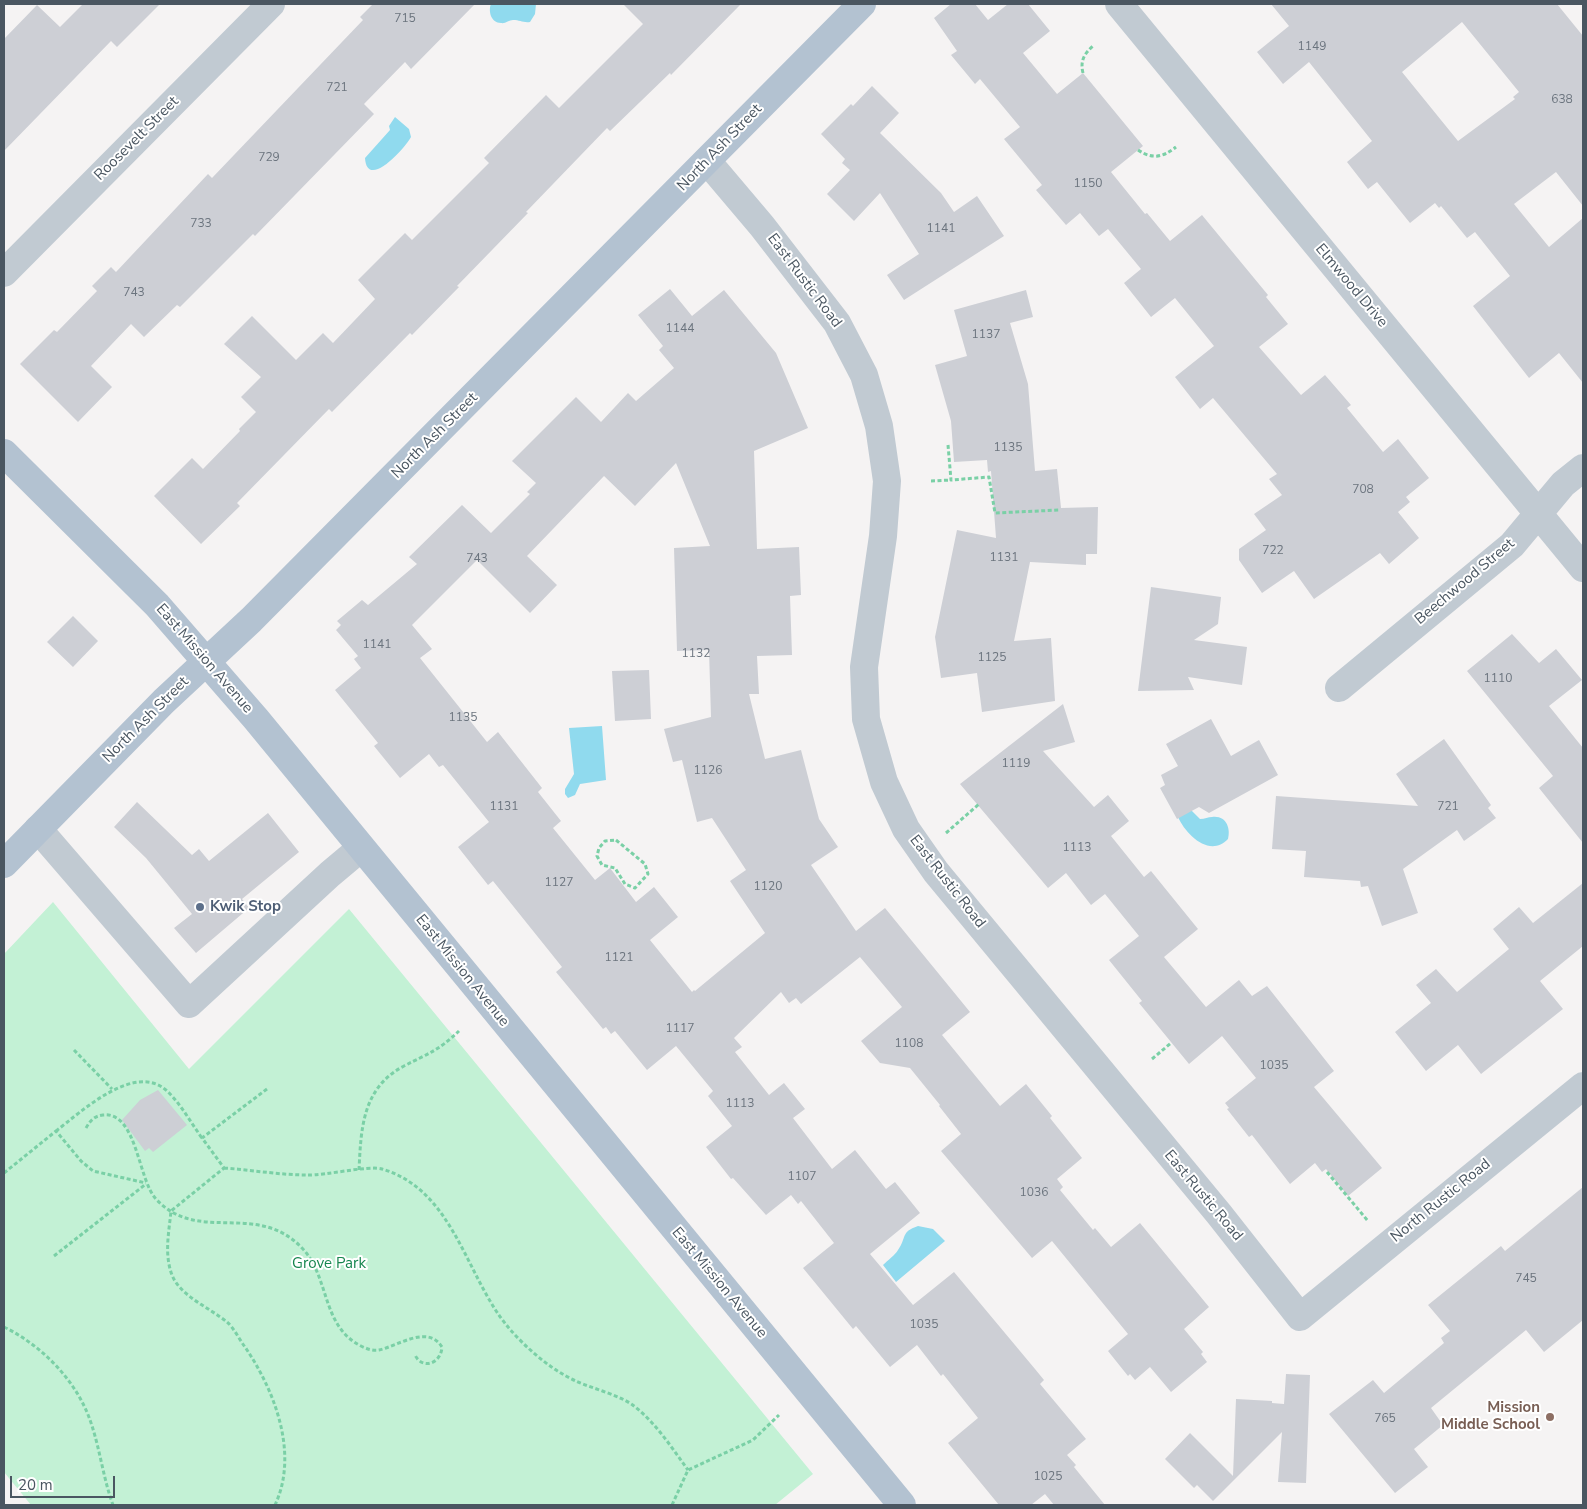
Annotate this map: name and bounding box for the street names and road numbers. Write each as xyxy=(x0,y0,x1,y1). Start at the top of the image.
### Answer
street label: Roosevelt Street xyxy=(91,93,183,185)
street label: North Ash Street xyxy=(674,101,766,195)
street label: East Rustic Road xyxy=(763,231,845,331)
street label: Elmwood Drive xyxy=(1311,241,1391,331)
street label: North Ash Street xyxy=(388,389,482,483)
street label: Beechwood Street xyxy=(1412,535,1518,629)
street label: East Mission Avenue xyxy=(152,601,256,717)
street label: North Ash Street xyxy=(99,673,193,767)
street label: East Rustic Road xyxy=(905,832,989,932)
street label: East Mission Avenue xyxy=(411,911,513,1031)
street label: East Rustic Road xyxy=(1160,1147,1246,1245)
street label: North Rustic Road xyxy=(1388,1155,1494,1247)
street label: East Mission Avenue xyxy=(667,1224,771,1342)

